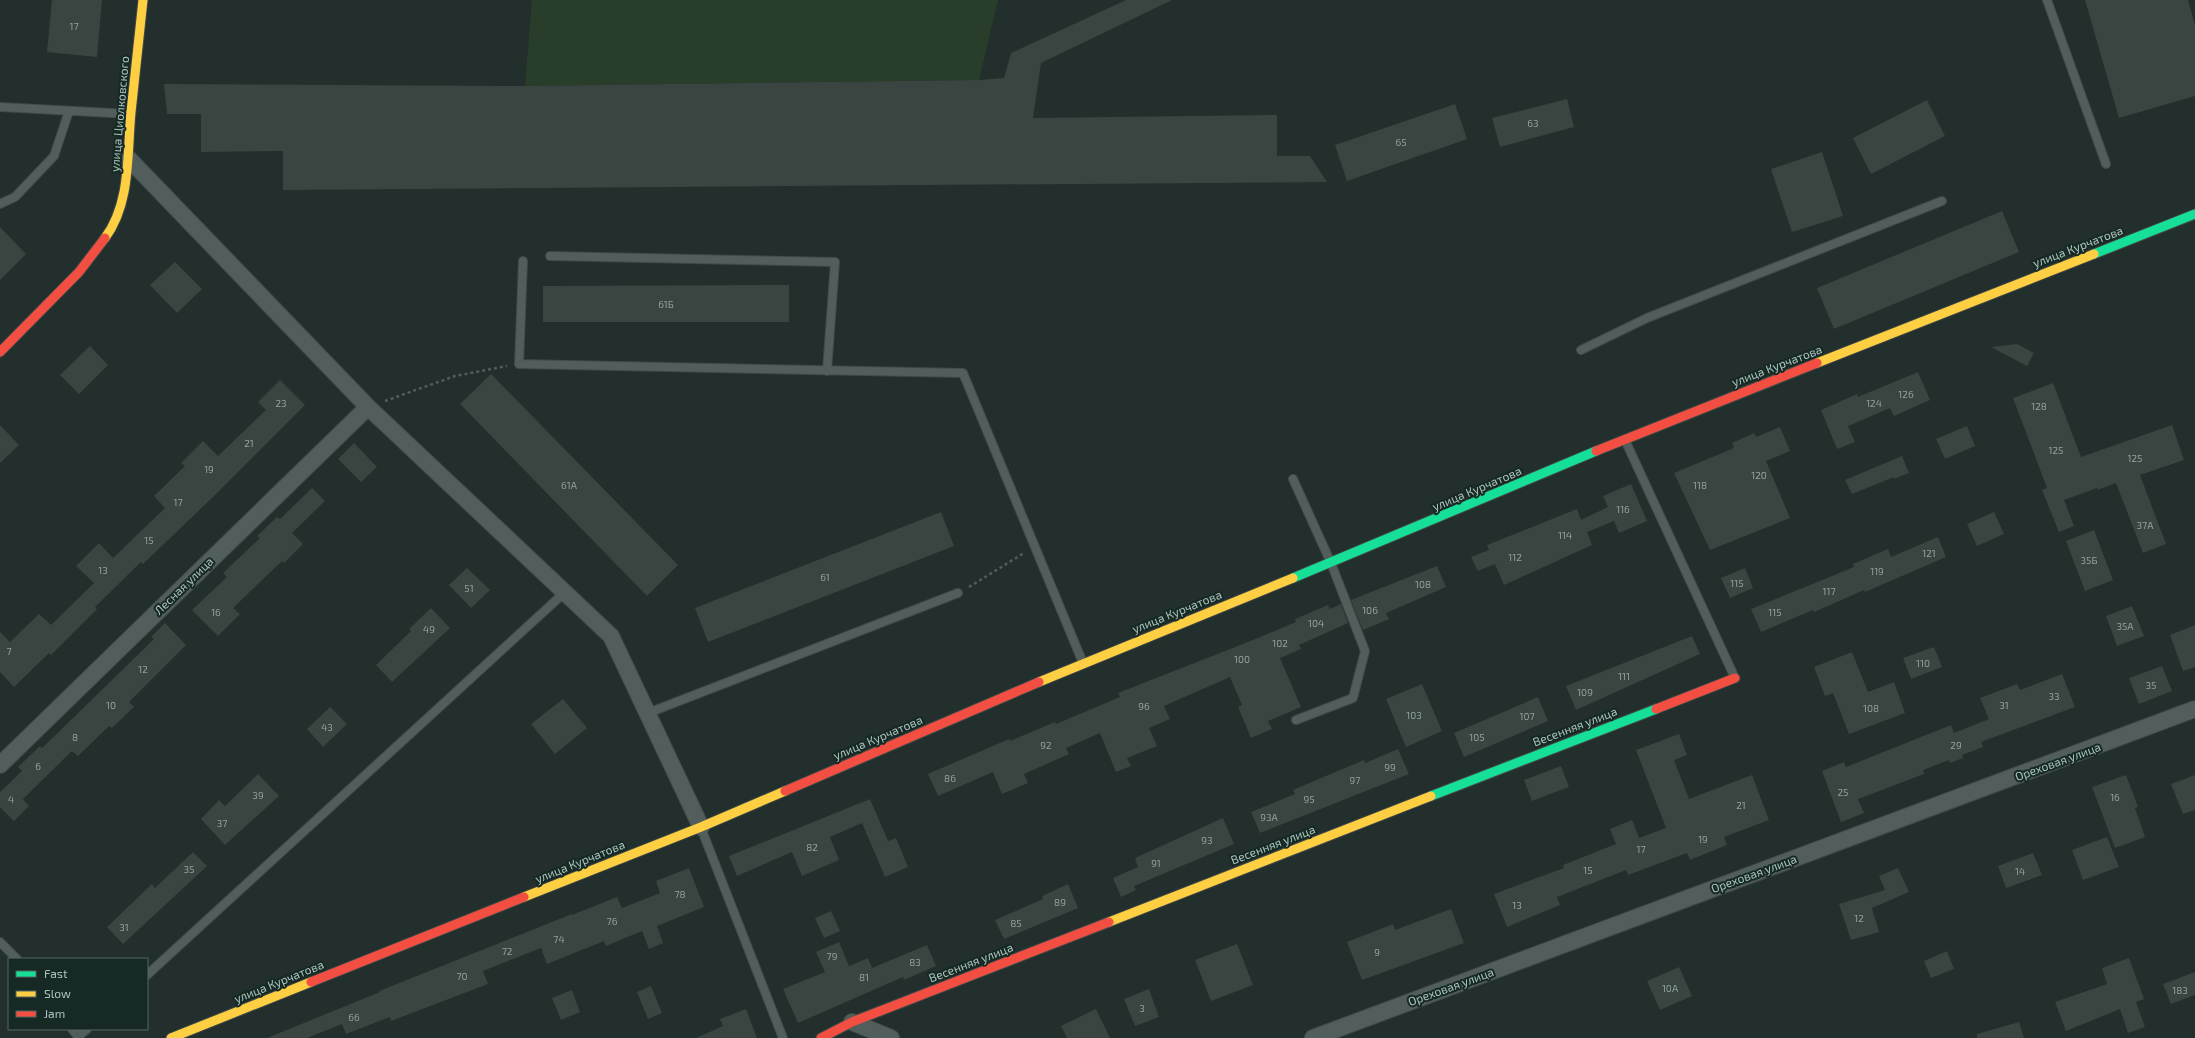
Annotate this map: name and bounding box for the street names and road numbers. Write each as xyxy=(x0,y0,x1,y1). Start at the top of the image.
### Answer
street label: улица Циолковского xyxy=(107,55,132,173)
street label: улица Курчатова xyxy=(2031,222,2125,271)
street label: улица Курчатова xyxy=(1730,341,1824,390)
street label: улица Курчатова xyxy=(1430,463,1524,514)
street label: Лесная улица xyxy=(151,554,216,618)
street label: улица Курчатова xyxy=(1130,587,1224,636)
street label: Весенняя улица xyxy=(1530,704,1619,750)
street label: улица Курчатова xyxy=(831,712,925,763)
street label: Ореховая улица xyxy=(2013,739,2103,784)
street label: Весенняя улица xyxy=(1228,822,1317,868)
street label: улица Курчатова xyxy=(533,837,627,886)
street label: Ореховая улица xyxy=(1709,851,1799,896)
street label: Весенняя улица xyxy=(926,940,1015,986)
street label: улица Курчатова xyxy=(232,957,326,1006)
street label: Ореховая улица xyxy=(1406,964,1496,1009)

